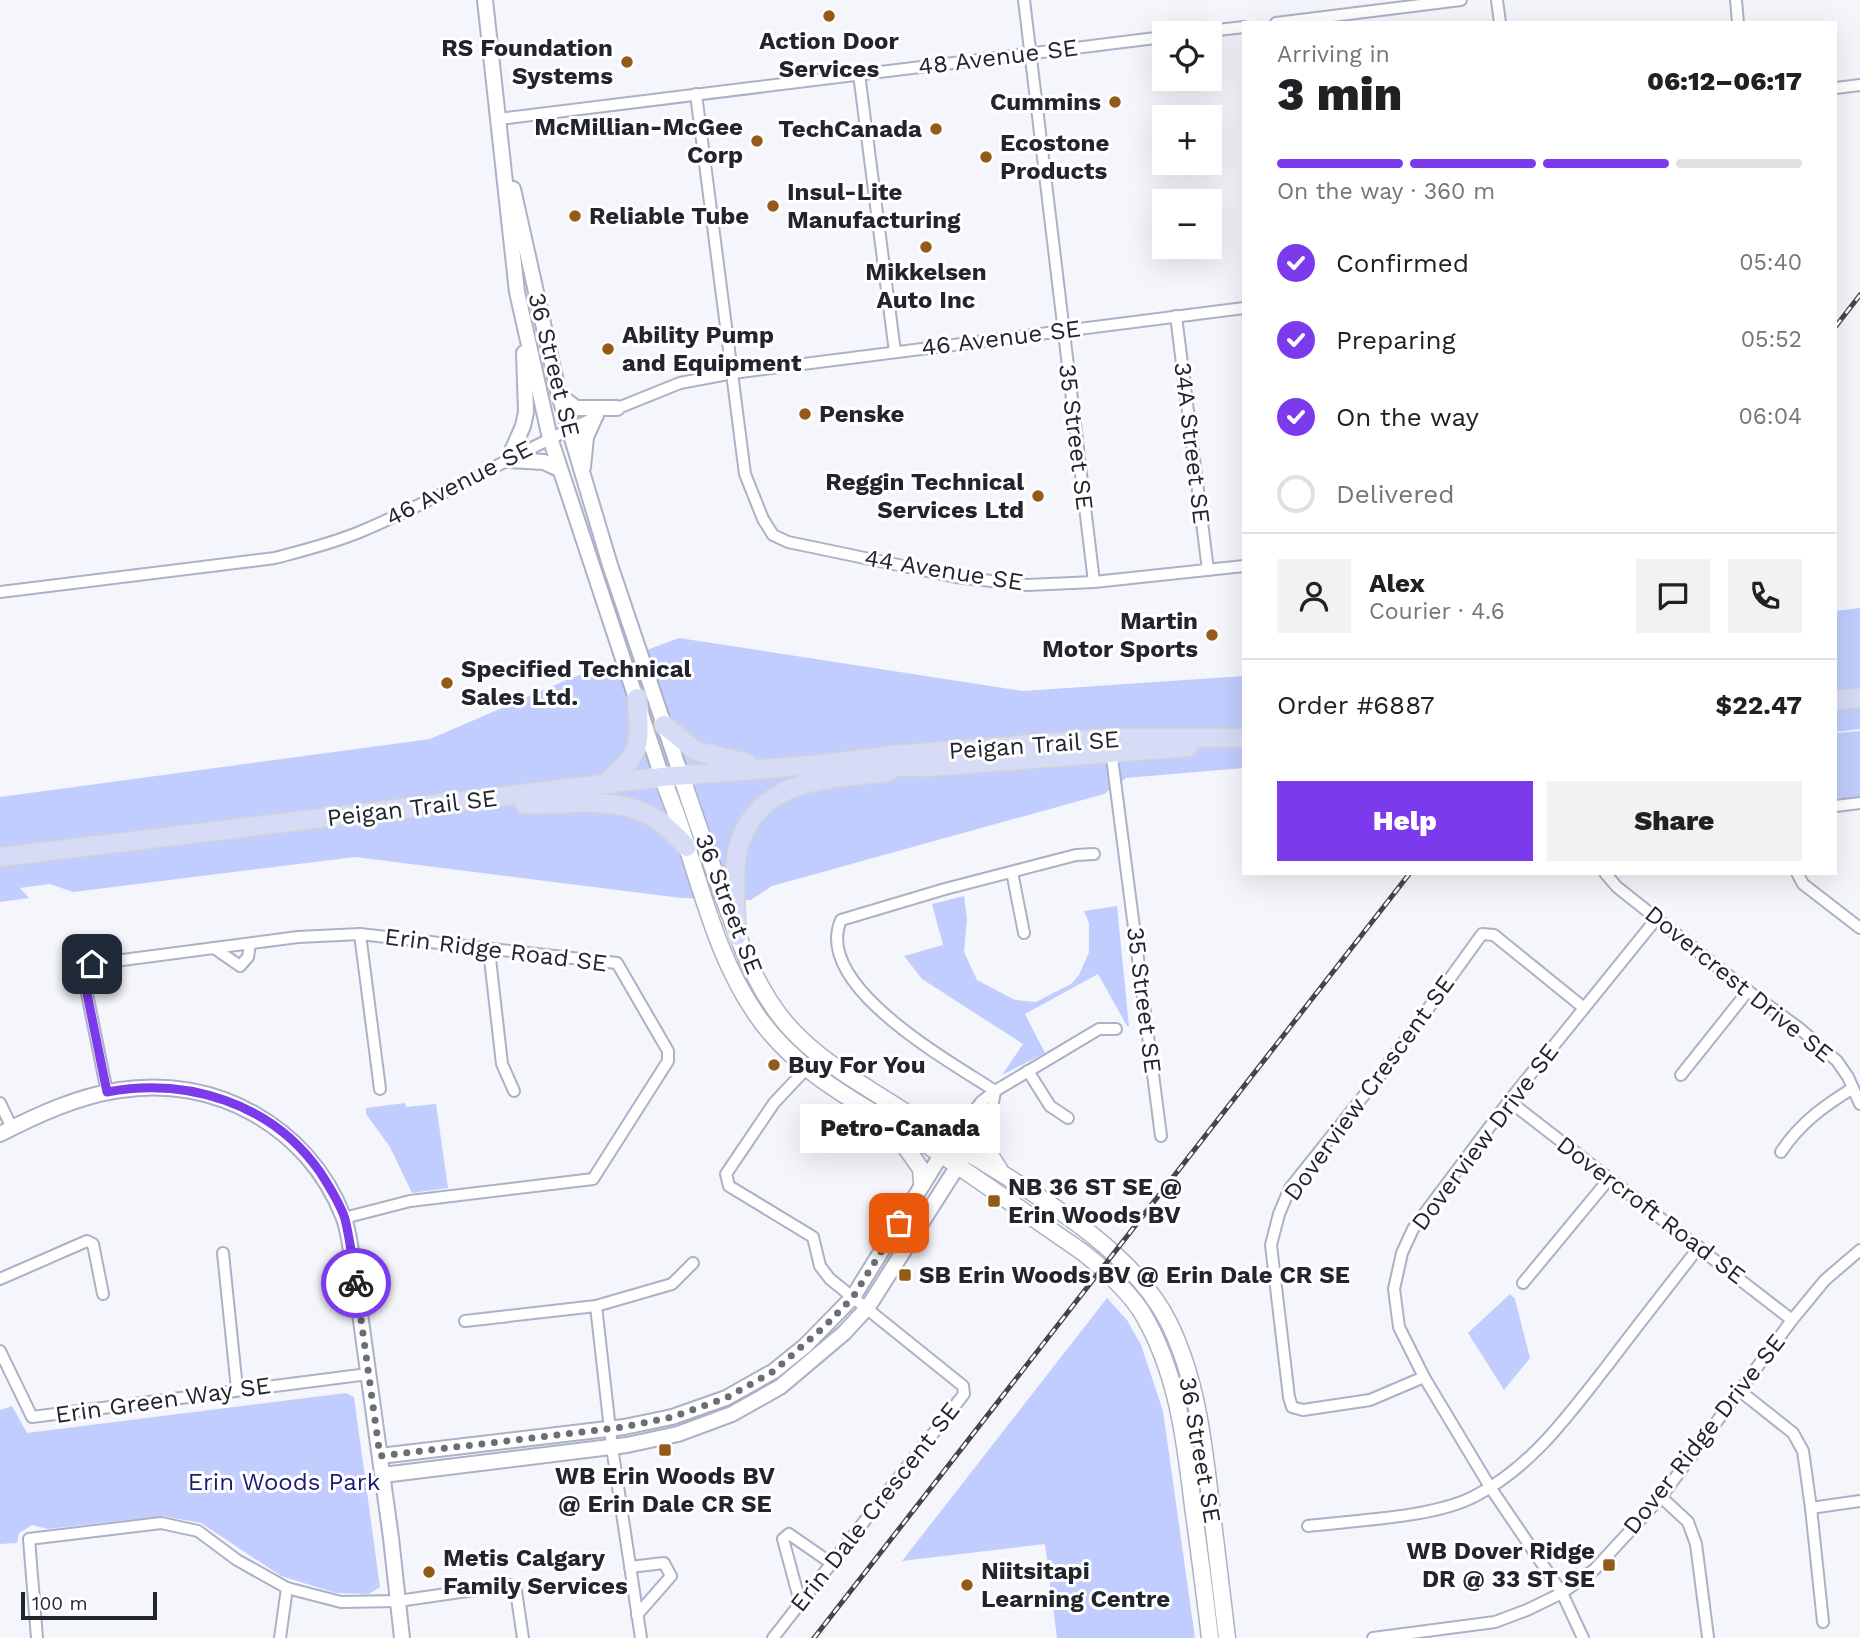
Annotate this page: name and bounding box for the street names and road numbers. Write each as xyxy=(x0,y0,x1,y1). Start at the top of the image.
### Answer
street label: 48 Avenue SE xyxy=(917,33,1079,81)
street label: 36 Street SE xyxy=(523,290,585,440)
street label: 46 Avenue SE xyxy=(920,314,1082,362)
street label: 34A Street SE xyxy=(1168,360,1216,526)
street label: 35 Street SE xyxy=(1053,362,1099,512)
street label: 46 Avenue SE xyxy=(381,434,537,532)
street label: 44 Avenue SE xyxy=(863,544,1025,596)
street label: Peigan Trail SE xyxy=(948,725,1120,765)
street label: Peigan Trail SE xyxy=(325,784,499,832)
street label: 36 Street SE xyxy=(689,830,769,978)
street label: Dovercrest Drive SE xyxy=(1639,900,1839,1068)
street label: Erin Ridge Road SE xyxy=(383,922,609,978)
street label: 35 Street SE xyxy=(1121,925,1167,1075)
street label: Doverview Crescent SE xyxy=(1278,970,1460,1206)
street label: Doverview Drive SE xyxy=(1406,1038,1564,1236)
street label: Dovercroft Road SE xyxy=(1551,1130,1751,1290)
street label: Dover Ridge Drive SE xyxy=(1617,1328,1791,1540)
street label: Erin Green Way SE xyxy=(54,1371,272,1429)
street label: 36 Street SE xyxy=(1173,1375,1227,1525)
street label: Erin Dale Crescent SE xyxy=(785,1397,965,1617)

